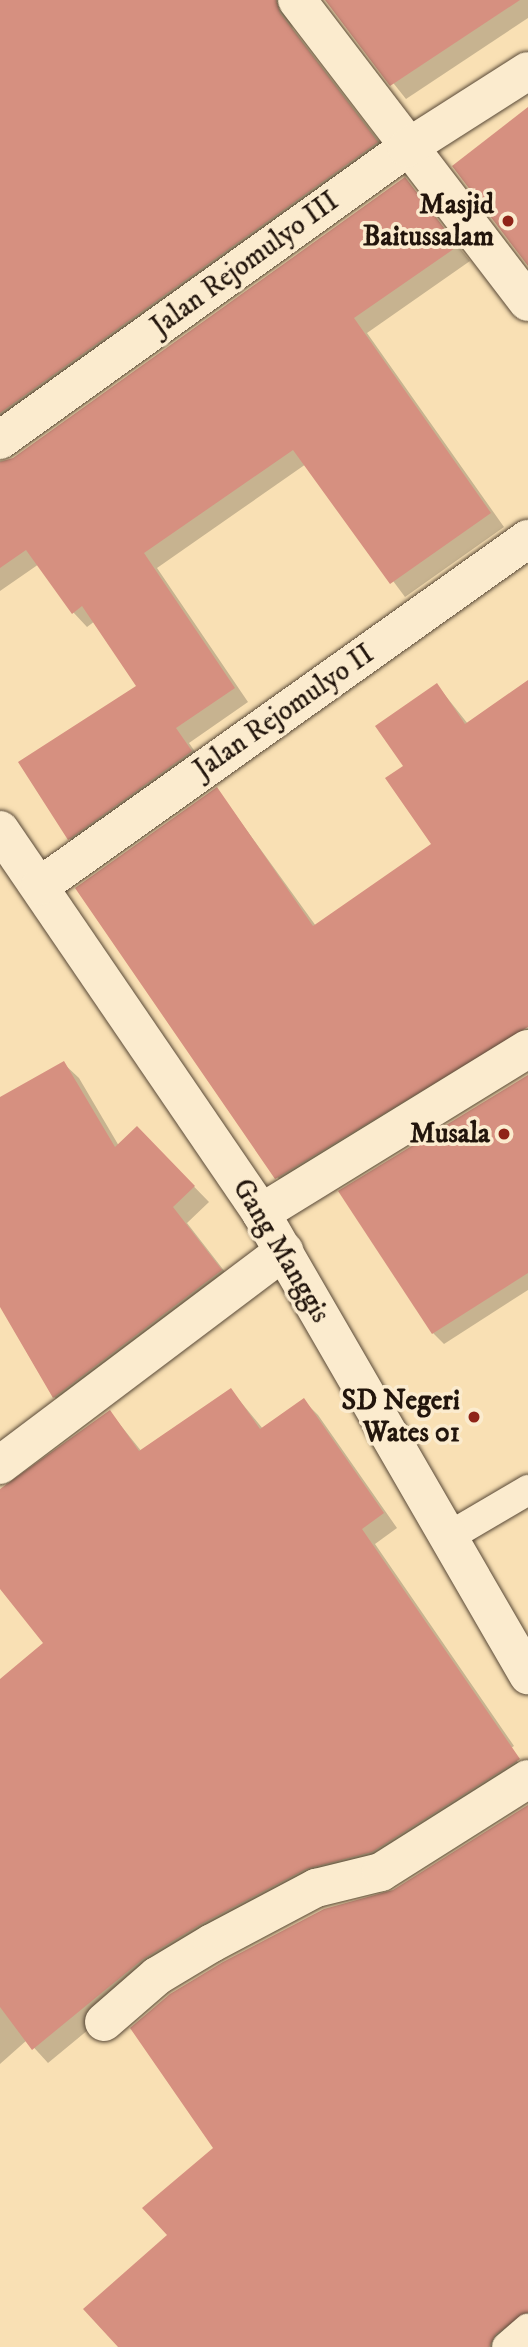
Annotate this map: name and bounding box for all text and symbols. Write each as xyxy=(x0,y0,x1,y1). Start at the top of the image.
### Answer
street label: Jalan Rejomulyo III xyxy=(145,185,345,343)
place label: Masjid Baitussalam xyxy=(363,188,494,254)
marker: Masjid Baitussalam xyxy=(500,213,516,229)
street label: Jalan Rejomulyo II xyxy=(187,637,381,787)
place label: Musala xyxy=(410,1117,490,1151)
marker: Musala xyxy=(496,1126,512,1142)
street label: Gang Manggis xyxy=(225,1173,337,1329)
place label: SD Negeri Wates 01 xyxy=(342,1384,460,1450)
marker: SD Negeri Wates 01 xyxy=(466,1409,482,1425)

